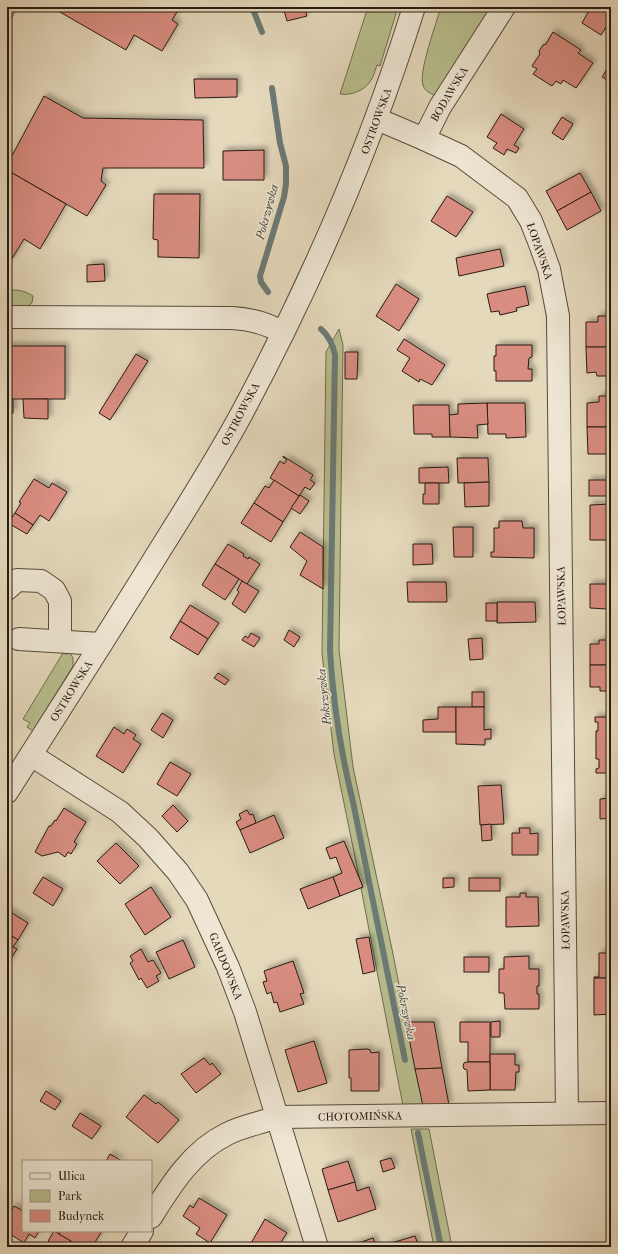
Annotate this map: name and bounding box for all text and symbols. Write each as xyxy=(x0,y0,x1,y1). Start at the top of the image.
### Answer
street label: BODAWSKA xyxy=(428,64,471,124)
street label: OSTROWSKA xyxy=(358,85,395,156)
water label: Pokrzywka xyxy=(253,183,281,242)
street label: ŁOPAWSKA xyxy=(524,221,556,282)
street label: OSTROWSKA xyxy=(218,380,263,448)
street label: ŁOPAWSKA xyxy=(554,565,569,626)
street label: OSTROWSKA xyxy=(47,658,96,724)
water label: Pokrzywka xyxy=(314,668,334,727)
street label: ŁOPAWSKA xyxy=(558,889,573,950)
street label: GARDOWSKA xyxy=(206,931,245,1002)
water label: Pokrzywka xyxy=(393,982,419,1041)
street label: CHOTOMIŃSKA xyxy=(318,1109,403,1124)
legend xyxy=(22,1160,152,1232)
text: Ulica xyxy=(58,1169,85,1183)
text: Park xyxy=(58,1189,83,1203)
text: Budynek xyxy=(58,1209,105,1223)

